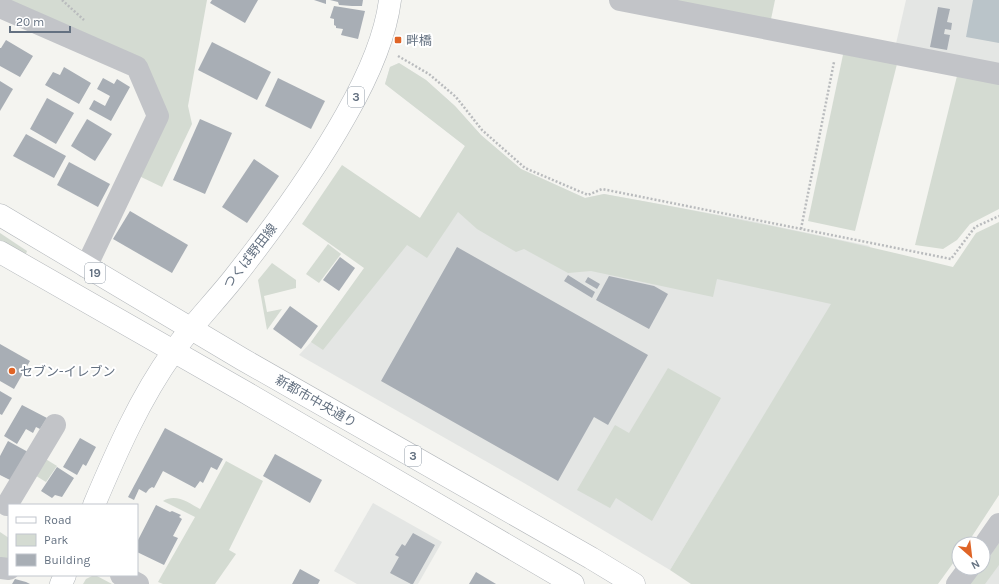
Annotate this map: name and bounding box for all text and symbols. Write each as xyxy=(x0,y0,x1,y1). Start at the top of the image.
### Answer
scale bar xyxy=(10,8,70,34)
text: 20 m xyxy=(16,15,44,29)
place label: 畔橋 xyxy=(406,33,432,48)
marker: 畔橋 xyxy=(393,35,403,45)
road number: 3 xyxy=(348,87,364,107)
street label: つくば野田線 xyxy=(220,221,280,291)
road number: 19 xyxy=(85,263,105,283)
place label: セブン-イレブン xyxy=(20,364,116,379)
marker: セブン-イレブン xyxy=(7,366,17,376)
street label: 新都市中央通り xyxy=(273,372,359,430)
road number: 3 xyxy=(405,446,421,466)
legend xyxy=(8,504,138,576)
text: Road xyxy=(44,513,72,527)
text: Park xyxy=(44,533,69,547)
north arrow xyxy=(951,536,991,576)
text: Building xyxy=(44,553,91,567)
text: N xyxy=(969,557,982,572)

